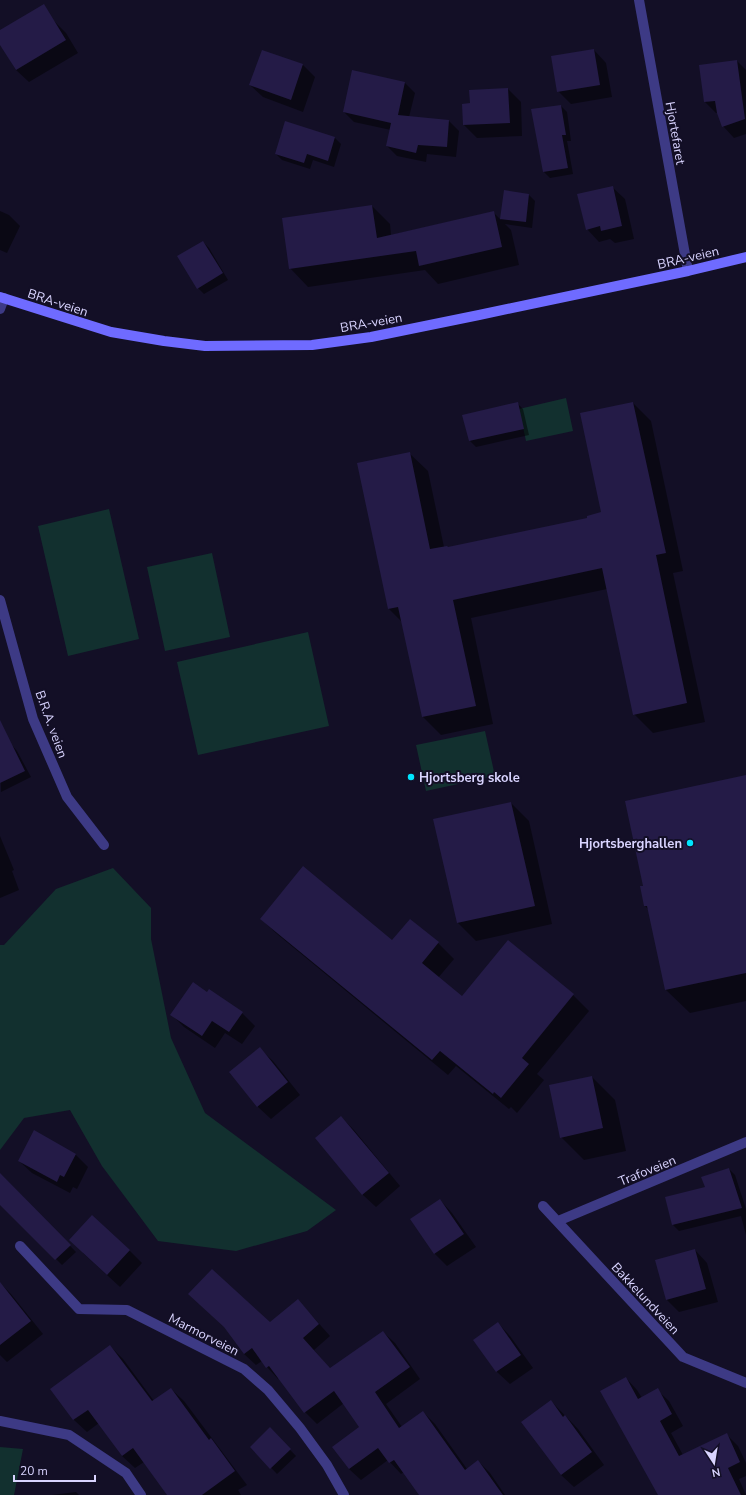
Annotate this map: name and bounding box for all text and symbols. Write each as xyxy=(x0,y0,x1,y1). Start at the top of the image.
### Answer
street label: Hjortefaret xyxy=(661,100,689,167)
street label: BRA-veien xyxy=(656,242,721,274)
street label: BRA-veien xyxy=(25,285,90,321)
street label: BRA-veien xyxy=(339,309,404,337)
street label: B.R.A. veien xyxy=(31,688,72,761)
place label: Hjortsberg skole xyxy=(419,769,520,787)
marker: Hjortsberg skole xyxy=(406,772,416,782)
place label: Hjortsberghallen xyxy=(579,835,682,853)
marker: Hjortsberghallen xyxy=(685,838,695,848)
street label: Trafoveien xyxy=(616,1151,679,1191)
street label: Bakkelundveien xyxy=(607,1259,683,1339)
street label: Marmorveien xyxy=(165,1309,242,1360)
north arrow xyxy=(694,1443,734,1483)
scale bar xyxy=(14,1457,95,1483)
text: 20 m xyxy=(20,1463,48,1479)
text: N xyxy=(710,1464,722,1480)

